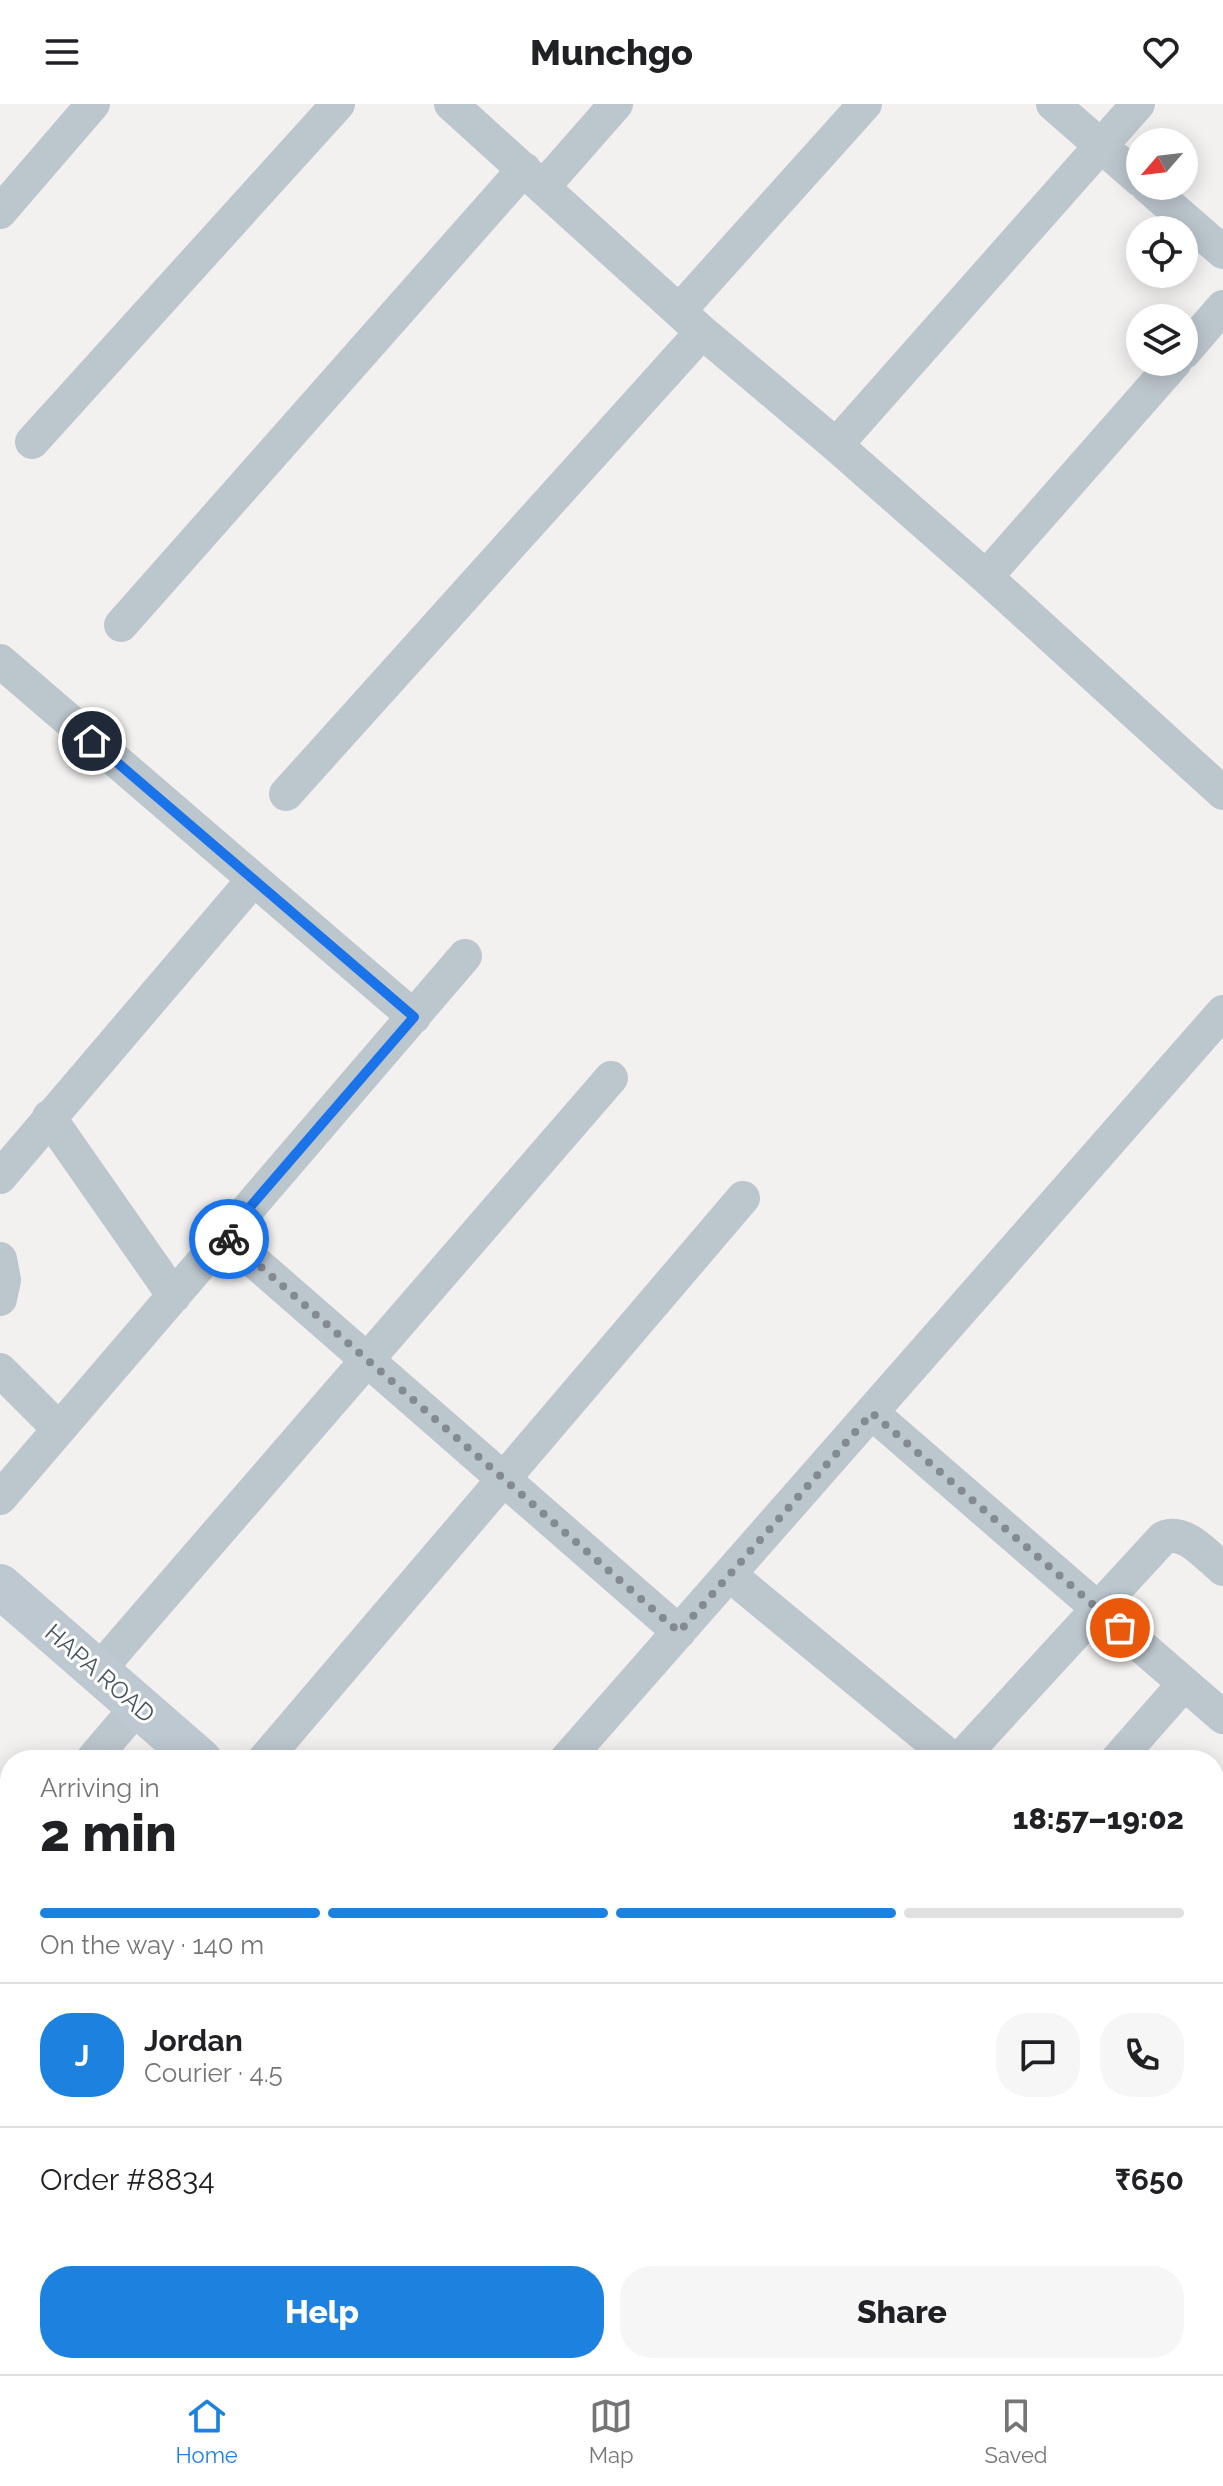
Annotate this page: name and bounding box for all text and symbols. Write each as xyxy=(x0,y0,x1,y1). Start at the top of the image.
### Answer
icon: menu xyxy=(40,30,84,74)
icon: heart xyxy=(1139,30,1183,74)
text: Munchgo xyxy=(530,31,693,73)
north arrow xyxy=(1126,128,1198,200)
map controls xyxy=(1126,128,1198,376)
button: locate xyxy=(1126,216,1198,288)
button: layers xyxy=(1126,304,1198,376)
pin xyxy=(58,707,126,775)
icon: home xyxy=(70,719,114,763)
courier xyxy=(189,1199,269,1279)
icon: bike xyxy=(207,1217,251,1261)
pin xyxy=(1086,1594,1154,1662)
icon: bag xyxy=(1098,1606,1142,1650)
street label: HAPA ROAD xyxy=(39,1618,161,1728)
text: Arriving in xyxy=(40,1773,160,1803)
text: 18:57–19:02 xyxy=(1013,1801,1184,1836)
text: 2 min xyxy=(40,1802,177,1863)
text: On the way · 140 m xyxy=(40,1930,264,1960)
button: chat xyxy=(996,2013,1080,2097)
button: phone xyxy=(1100,2013,1184,2097)
text: Jordan xyxy=(144,2023,243,2058)
text: J xyxy=(75,2038,89,2073)
text: Courier · 4.5 xyxy=(144,2058,283,2088)
text: Order #8834 xyxy=(40,2162,215,2197)
text: ₹650 xyxy=(1115,2162,1184,2197)
button: Help xyxy=(40,2266,604,2358)
button: Share xyxy=(620,2266,1184,2358)
tab: Home xyxy=(176,2394,238,2468)
tab: Map xyxy=(589,2394,634,2468)
tab: Saved xyxy=(985,2394,1047,2468)

